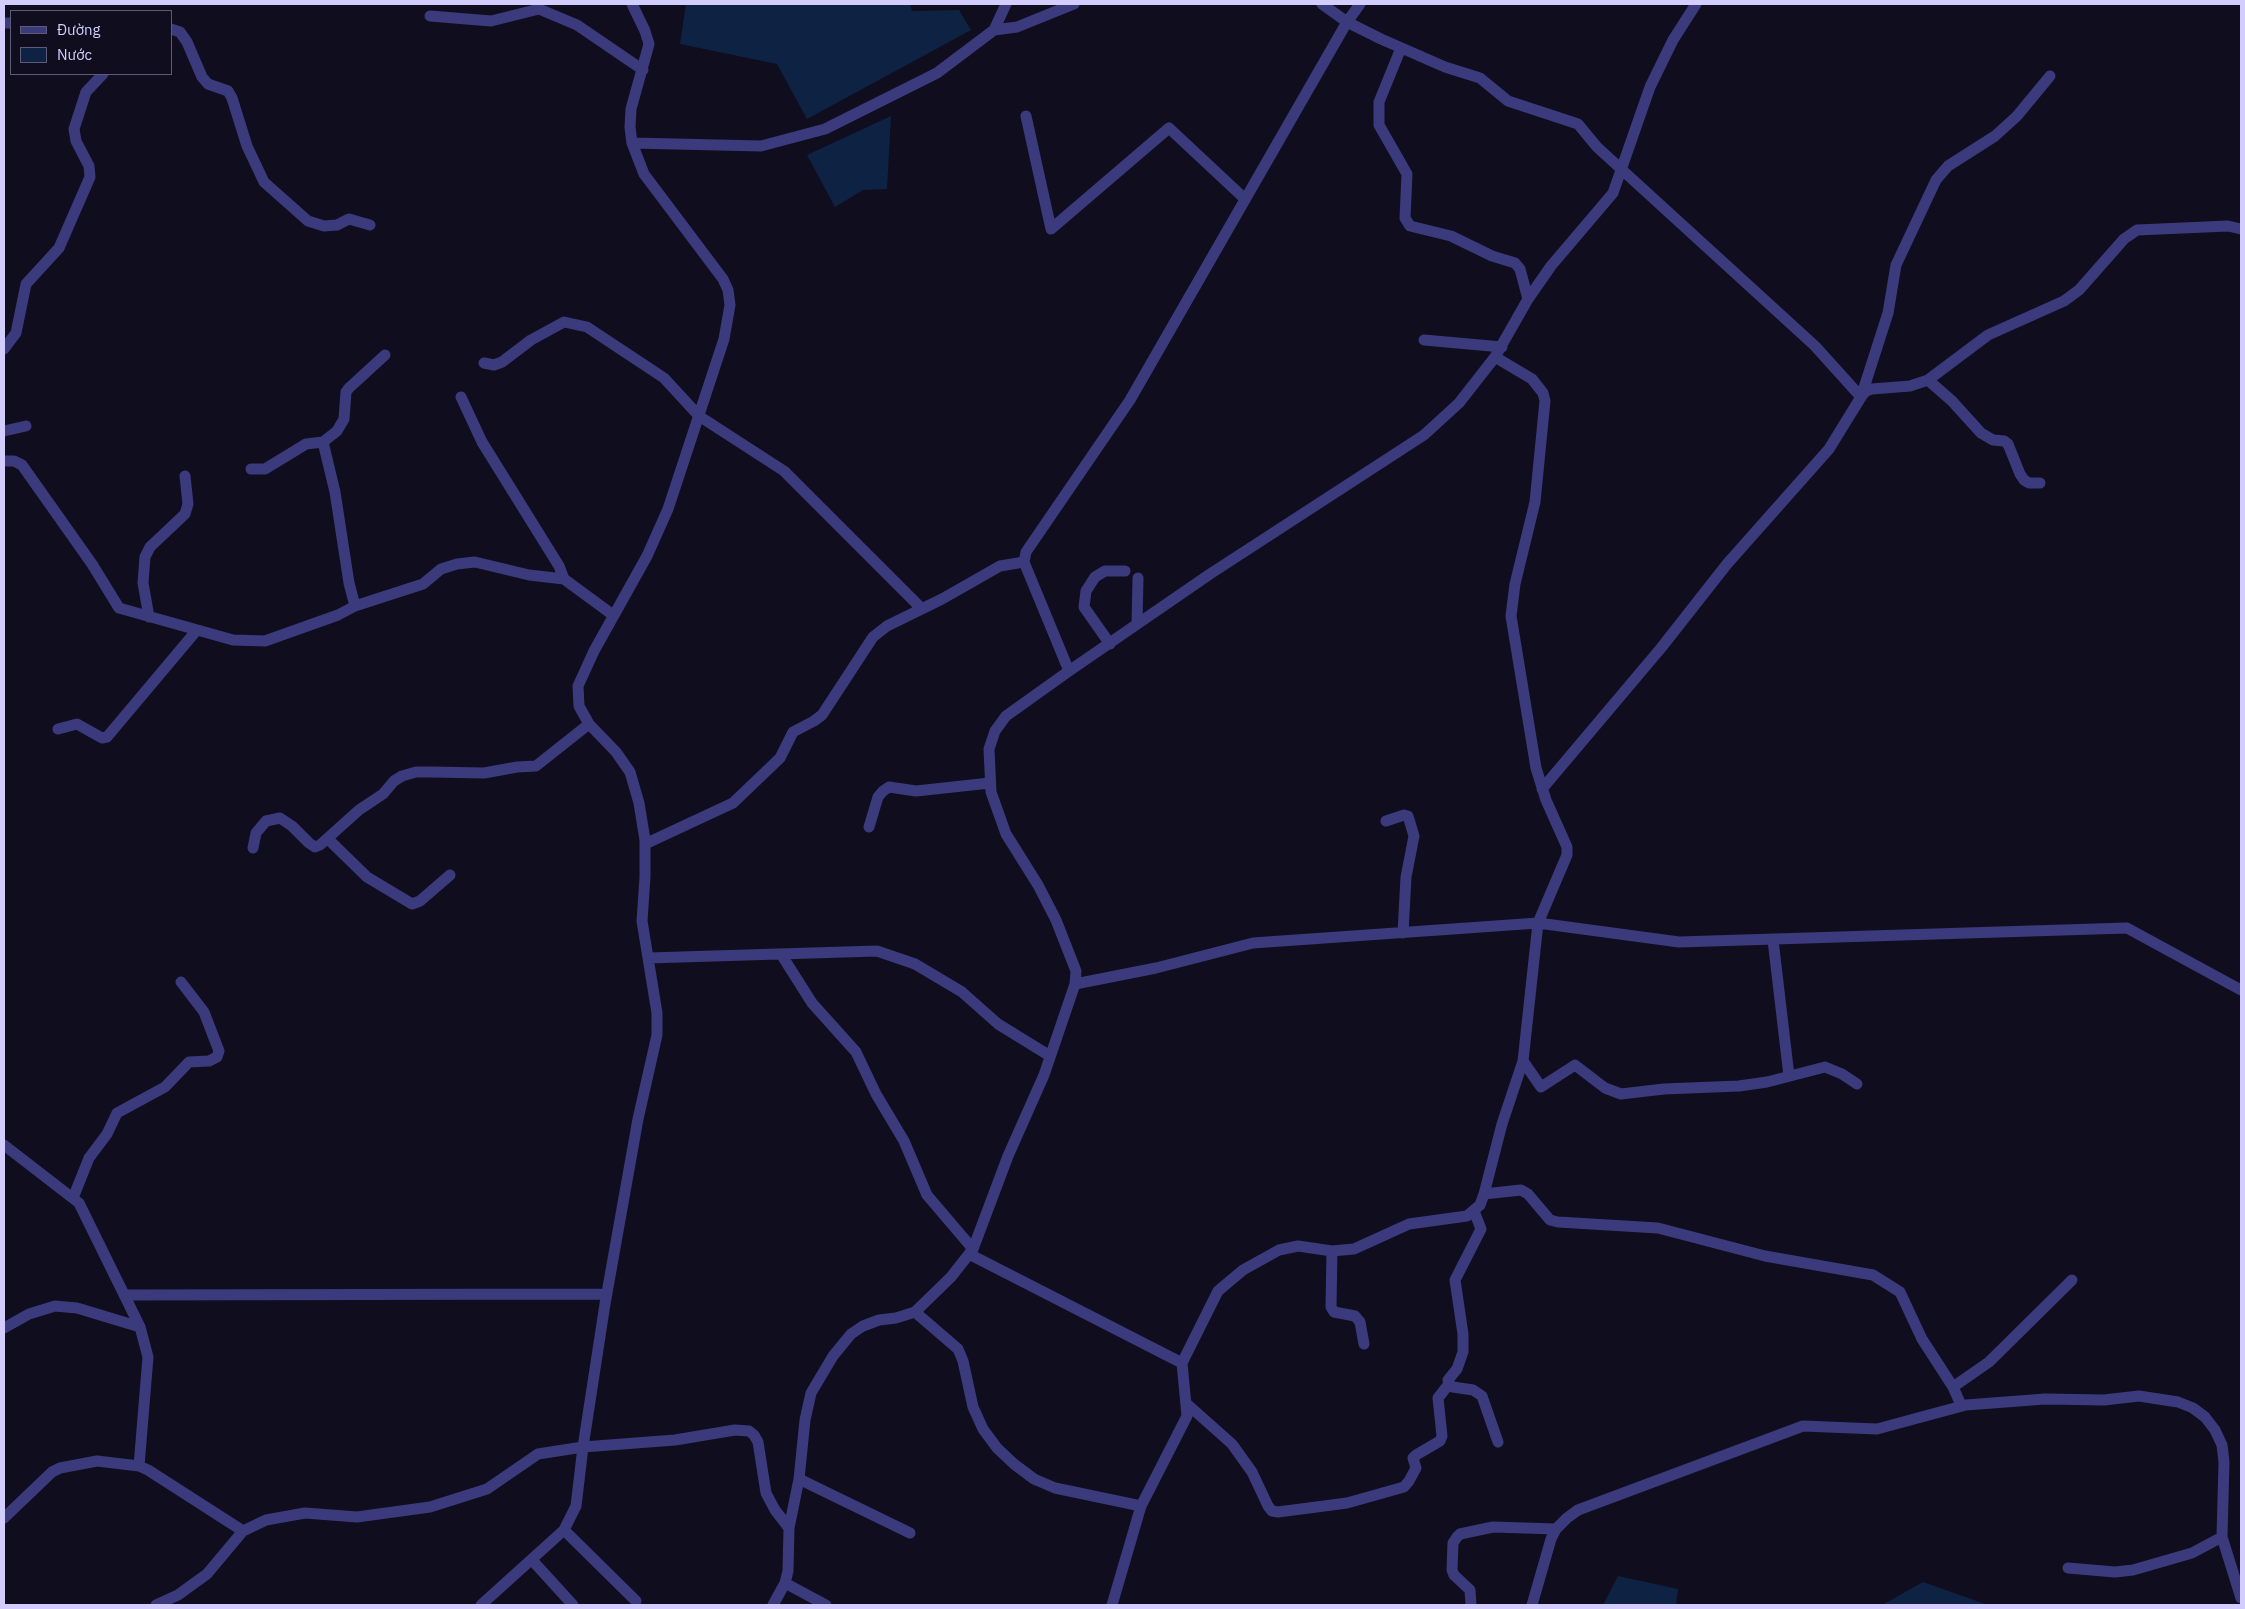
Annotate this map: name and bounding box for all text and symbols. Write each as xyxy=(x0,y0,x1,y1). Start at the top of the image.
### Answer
legend xyxy=(10,10,172,75)
text: Đường xyxy=(57,20,100,39)
text: Nước xyxy=(57,45,92,64)

